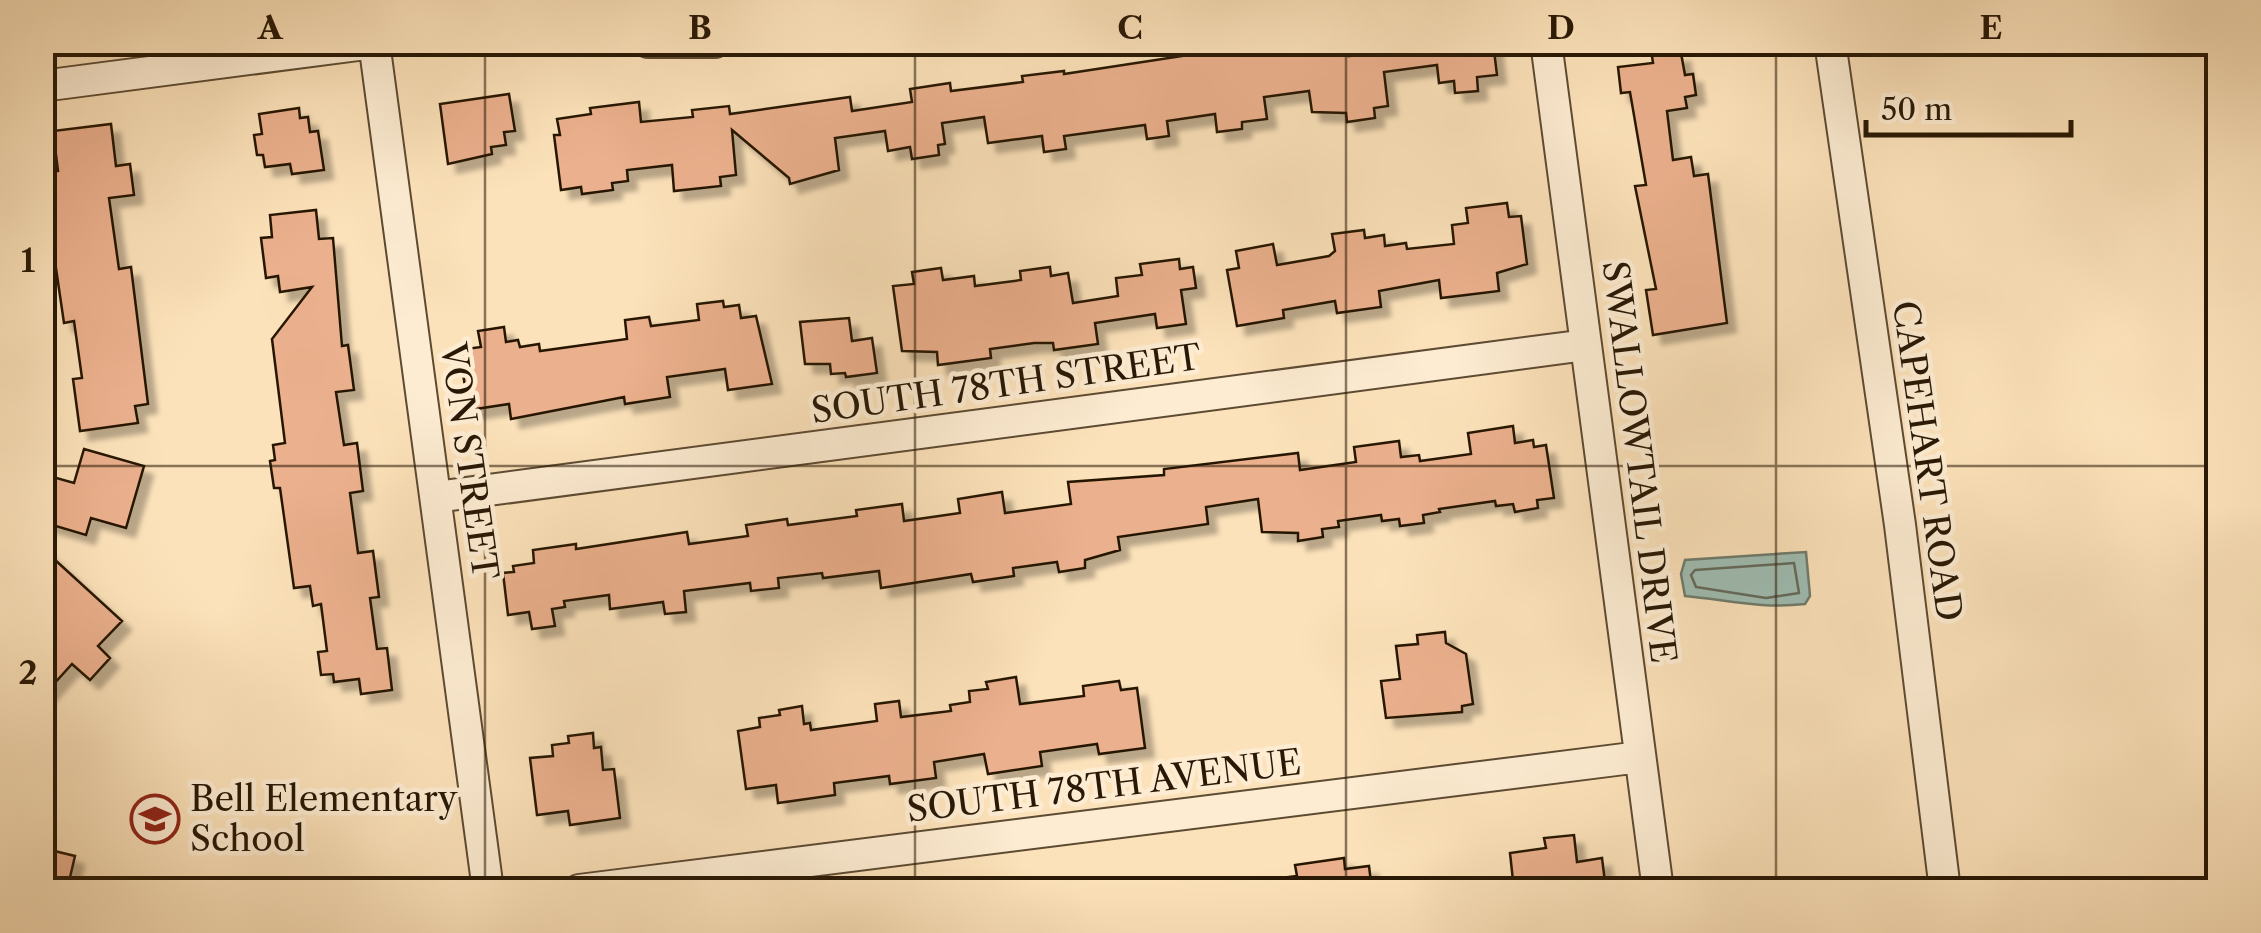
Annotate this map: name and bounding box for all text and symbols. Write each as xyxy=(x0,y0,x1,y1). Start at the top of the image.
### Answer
text: A xyxy=(257,8,284,47)
text: B xyxy=(688,8,712,47)
text: C xyxy=(1117,8,1143,47)
text: D xyxy=(1547,8,1575,47)
text: E xyxy=(1979,8,2003,47)
scale bar xyxy=(1866,75,2071,137)
text: 50 m xyxy=(1881,91,1952,128)
text: 1 xyxy=(21,241,36,280)
street label: SWALLOWTAIL DRIVE xyxy=(1593,258,1686,666)
street label: CAPEHART ROAD xyxy=(1884,298,1971,624)
street label: SOUTH 78TH STREET xyxy=(808,335,1204,432)
street label: VON STREET xyxy=(431,339,507,582)
text: 2 xyxy=(19,653,37,692)
street label: SOUTH 78TH AVENUE xyxy=(904,740,1304,831)
place label: Bell Elementary School xyxy=(190,777,458,860)
school or university icon: Bell Elementary School xyxy=(129,793,181,845)

